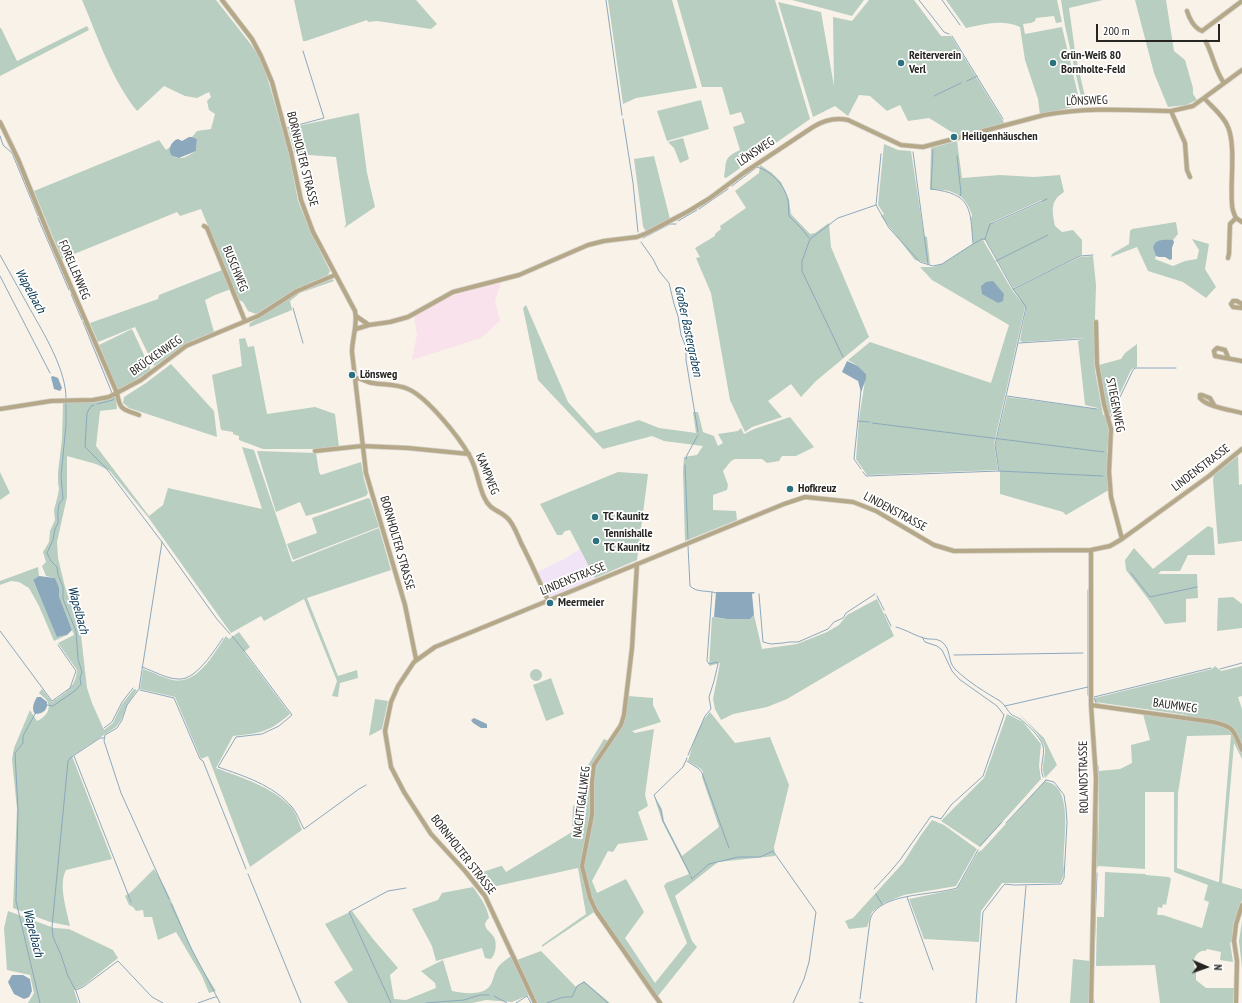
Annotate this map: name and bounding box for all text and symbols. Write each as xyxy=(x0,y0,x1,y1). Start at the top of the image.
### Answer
scale bar xyxy=(1098,16,1222,42)
text: 200 m xyxy=(1103,23,1130,38)
place label: Reiterverein Verl xyxy=(909,49,961,77)
place label: Grün-Weiß 80 Bornholte-Feld xyxy=(1061,49,1125,77)
marker: Reiterverein Verl xyxy=(896,58,906,68)
marker: Grün-Weiß 80 Bornholte-Feld xyxy=(1048,58,1058,68)
street label: LÖNSWEG xyxy=(1066,93,1108,109)
street label: BORNHOLTER STRASSE xyxy=(283,110,321,208)
place label: Heiligenhäuschen xyxy=(962,130,1038,144)
marker: Heiligenhäuschen xyxy=(949,132,959,142)
street label: LÖNSWEG xyxy=(735,134,777,170)
street label: FORELLENWEG xyxy=(55,238,93,302)
street label: BUSCHWEG xyxy=(219,244,251,294)
water label: Wapelbach xyxy=(11,266,49,316)
water label: Großer Bastergraben xyxy=(671,284,705,378)
street label: BRÜCKENWEG xyxy=(127,333,185,379)
place label: Lönsweg xyxy=(360,368,397,382)
marker: Lönsweg xyxy=(347,370,357,380)
street label: STIEGENWEG xyxy=(1103,377,1127,433)
street label: LINDENSTRASSE xyxy=(1169,441,1233,495)
street label: KAMPWEG xyxy=(472,451,502,497)
place label: Hofkreuz xyxy=(798,482,836,496)
marker: Hofkreuz xyxy=(785,484,795,494)
street label: LINDENSTRASSE xyxy=(861,489,929,535)
street label: BORNHOLTER STRASSE xyxy=(377,494,417,592)
place label: TC Kaunitz xyxy=(603,510,649,524)
marker: TC Kaunitz xyxy=(590,512,600,522)
place label: Tennishalle TC Kaunitz xyxy=(604,527,653,555)
marker: Tennishalle TC Kaunitz xyxy=(591,536,601,546)
street label: LINDENSTRASSE xyxy=(538,559,608,599)
water label: Wapelbach xyxy=(64,584,92,636)
place label: Meermeier xyxy=(558,596,604,610)
marker: Meermeier xyxy=(545,598,555,608)
street label: BAUMWEG xyxy=(1152,696,1198,716)
street label: ROLANDSTRASSE xyxy=(1076,741,1092,813)
street label: NACHTIGALLWEG xyxy=(570,765,594,839)
street label: BORNHOLTER STRASSE xyxy=(427,812,499,898)
water label: Wapelbach xyxy=(20,907,46,959)
north arrow xyxy=(1186,947,1226,987)
text: N xyxy=(1211,964,1225,971)

